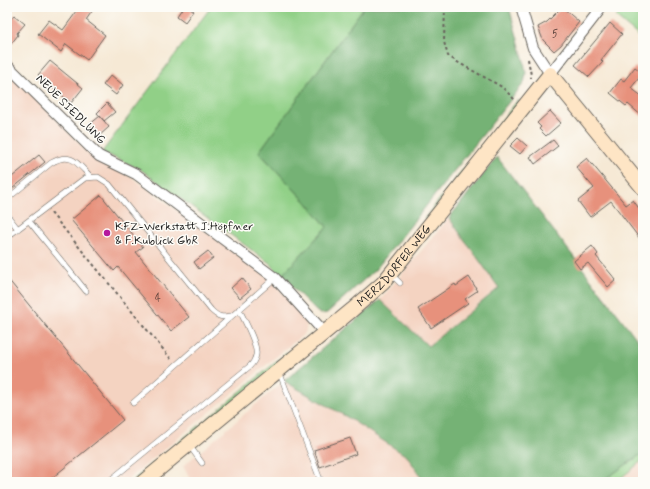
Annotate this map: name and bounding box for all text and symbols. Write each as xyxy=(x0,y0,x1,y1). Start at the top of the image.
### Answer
house number: 5 xyxy=(552,28,558,41)
street label: NEUE SIEDLUNG xyxy=(32,71,109,148)
place label: KFZ-Werkstatt J.Höpfner & F.Kublick GbR xyxy=(115,219,253,249)
street label: MERZDORFER WEG xyxy=(354,222,435,311)
marker: KFZ-Werkstatt J.Höpfner & F.Kublick GbR xyxy=(102,228,112,238)
house number: 4 xyxy=(155,292,161,305)

